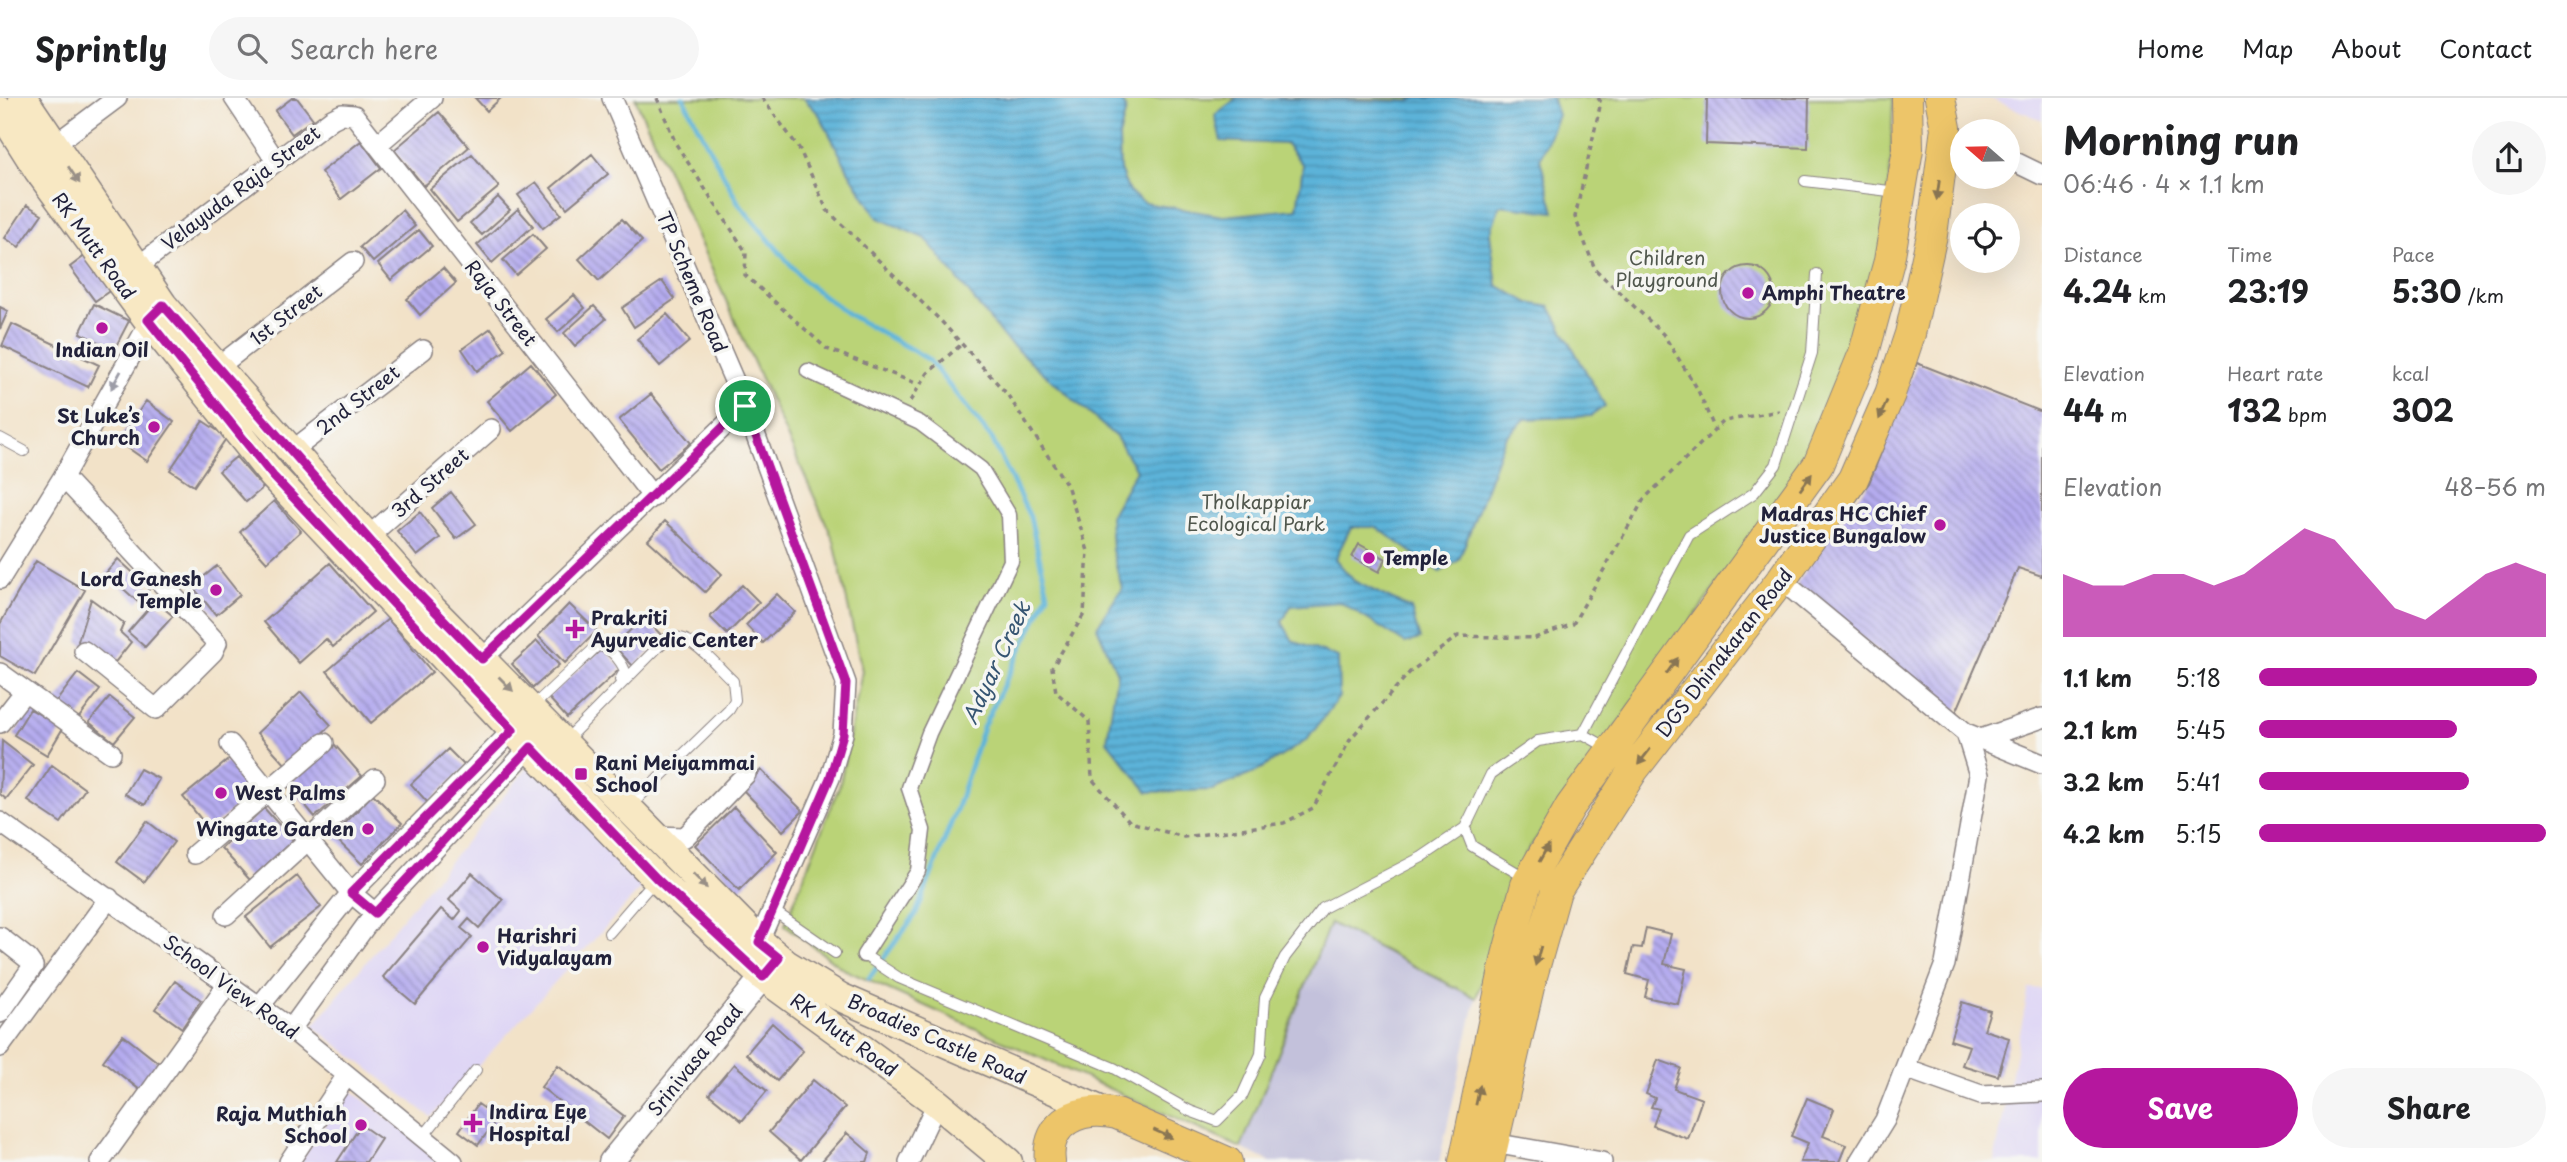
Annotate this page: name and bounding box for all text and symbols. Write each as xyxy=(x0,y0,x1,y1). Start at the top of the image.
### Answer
search box xyxy=(209,17,699,80)
text: Sprintly xyxy=(35,23,167,73)
icon: search xyxy=(233,29,271,67)
text: Search here xyxy=(289,29,438,68)
text: Home xyxy=(2137,30,2204,66)
text: Map xyxy=(2242,30,2293,66)
text: About xyxy=(2331,30,2401,66)
text: Contact xyxy=(2439,30,2532,66)
text: Morning run xyxy=(2063,111,2299,168)
street label: Velayuda Raja Street xyxy=(155,118,326,256)
north arrow xyxy=(1950,119,2020,189)
map controls xyxy=(1950,119,2020,273)
button: share xyxy=(2472,121,2546,195)
one-way arrow xyxy=(67,166,81,184)
text: 06:46 · 4 × 1.1 km xyxy=(2063,166,2265,201)
one-way arrow xyxy=(1932,179,1943,201)
street label: RK Mutt Road xyxy=(46,186,143,305)
button: locate xyxy=(1950,203,2020,273)
street label: TP Scheme Road xyxy=(651,207,735,357)
text: Distance xyxy=(2063,240,2143,268)
text: Time xyxy=(2227,240,2272,268)
text: Pace xyxy=(2392,240,2435,268)
park label: Children Playground xyxy=(1616,243,1718,293)
street label: Raja Street xyxy=(459,253,545,352)
text: 4.24 xyxy=(2063,268,2132,313)
text: 23:19 xyxy=(2227,268,2309,313)
text: 5:30 xyxy=(2392,268,2462,313)
street label: 1st Street xyxy=(243,277,328,352)
place label: Amphi Theatre xyxy=(1762,278,1905,306)
text: km xyxy=(2132,281,2167,309)
text: /km xyxy=(2462,281,2504,309)
marker: Amphi Theatre xyxy=(1740,285,1756,301)
marker: Indian Oil xyxy=(94,320,110,336)
place label: Indian Oil xyxy=(55,335,149,363)
street label: 2nd Street xyxy=(310,358,405,441)
text: Elevation xyxy=(2063,359,2145,387)
text: Heart rate xyxy=(2227,359,2323,387)
text: kcal xyxy=(2392,359,2430,387)
one-way arrow xyxy=(110,370,122,390)
pin xyxy=(715,376,775,436)
icon: arrive xyxy=(726,387,764,425)
text: 44 xyxy=(2063,387,2104,432)
text: 132 xyxy=(2227,387,2282,432)
text: 302 xyxy=(2392,387,2454,432)
one-way arrow xyxy=(1877,399,1888,420)
text: m xyxy=(2104,400,2128,428)
text: bpm xyxy=(2282,400,2327,428)
place label: St Luke’s Church xyxy=(57,401,140,451)
marker: St Luke’s Church xyxy=(146,419,162,435)
street label: 3rd Street xyxy=(384,441,474,524)
text: Elevation xyxy=(2063,469,2162,504)
text: 48–56 m xyxy=(2445,469,2546,504)
one-way arrow xyxy=(1799,473,1813,491)
park label: Tholkappiar Ecological Park xyxy=(1187,487,1326,537)
place label: Madras HC Chief Justice Bungalow xyxy=(1759,499,1928,549)
marker: Madras HC Chief Justice Bungalow xyxy=(1932,517,1948,533)
place label: Temple xyxy=(1383,543,1448,571)
marker: Temple xyxy=(1361,550,1377,566)
street label: DGS Dhinakaran Road xyxy=(1648,562,1798,743)
place label: Lord Ganesh Temple xyxy=(80,564,202,614)
marker: Lord Ganesh Temple xyxy=(208,582,224,598)
water label: Adyar Creek xyxy=(953,595,1038,729)
place label: Prakriti Ayurvedic Center xyxy=(590,603,758,653)
marker: Prakriti Ayurvedic Center xyxy=(565,619,585,639)
one-way arrow xyxy=(1665,657,1679,675)
text: 1.1 km xyxy=(2063,660,2132,695)
text: 5:18 xyxy=(2175,660,2221,695)
one-way arrow xyxy=(498,675,514,692)
text: 2.1 km xyxy=(2063,712,2138,747)
text: 5:45 xyxy=(2175,712,2226,747)
one-way arrow xyxy=(1636,747,1651,765)
place label: Rani Meiyammai School xyxy=(595,748,755,798)
text: 3.2 km xyxy=(2063,764,2144,799)
text: 5:41 xyxy=(2175,764,2221,799)
marker: Rani Meiyammai School xyxy=(573,766,589,782)
place label: West Palms xyxy=(235,778,345,806)
marker: West Palms xyxy=(213,785,229,801)
place label: Wingate Garden xyxy=(196,814,354,842)
text: 4.2 km xyxy=(2063,816,2145,851)
text: 5:15 xyxy=(2175,816,2221,851)
marker: Wingate Garden xyxy=(360,821,376,837)
one-way arrow xyxy=(1538,844,1550,863)
one-way arrow xyxy=(691,873,708,890)
place label: Harishri Vidyalayam xyxy=(497,921,612,971)
street label: School View Road xyxy=(158,927,305,1045)
marker: Harishri Vidyalayam xyxy=(475,939,491,955)
one-way arrow xyxy=(1532,945,1543,967)
street label: RK Mutt Road xyxy=(785,986,904,1083)
street label: Broadies Castle Road xyxy=(843,986,1031,1090)
street label: Srinivasa Road xyxy=(640,997,748,1121)
button: Save xyxy=(2063,1068,2298,1148)
button: Share xyxy=(2312,1068,2546,1148)
one-way arrow xyxy=(1473,1084,1484,1106)
place label: Indira Eye Hospital xyxy=(489,1097,587,1147)
place label: Raja Muthiah School xyxy=(216,1099,347,1149)
marker: Indira Eye Hospital xyxy=(463,1113,483,1133)
marker: Raja Muthiah School xyxy=(353,1117,369,1133)
one-way arrow xyxy=(1153,1129,1174,1140)

